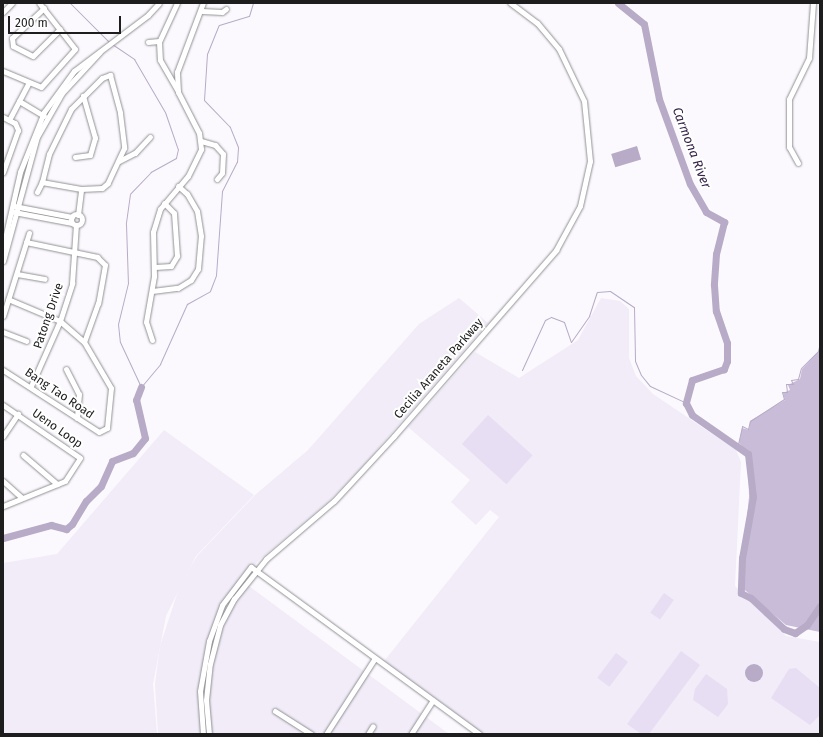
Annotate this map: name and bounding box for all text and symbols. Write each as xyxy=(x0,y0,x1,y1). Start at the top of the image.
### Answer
scale bar xyxy=(10,8,123,34)
text: 200 m xyxy=(15,16,48,30)
water label: Carmona River xyxy=(668,105,714,191)
street label: Patong Drive xyxy=(31,281,67,351)
street label: Cecilia Araneta Parkway xyxy=(392,316,486,422)
street label: Bang Tao Road xyxy=(22,366,96,422)
street label: Ueno Loop xyxy=(29,406,85,452)

